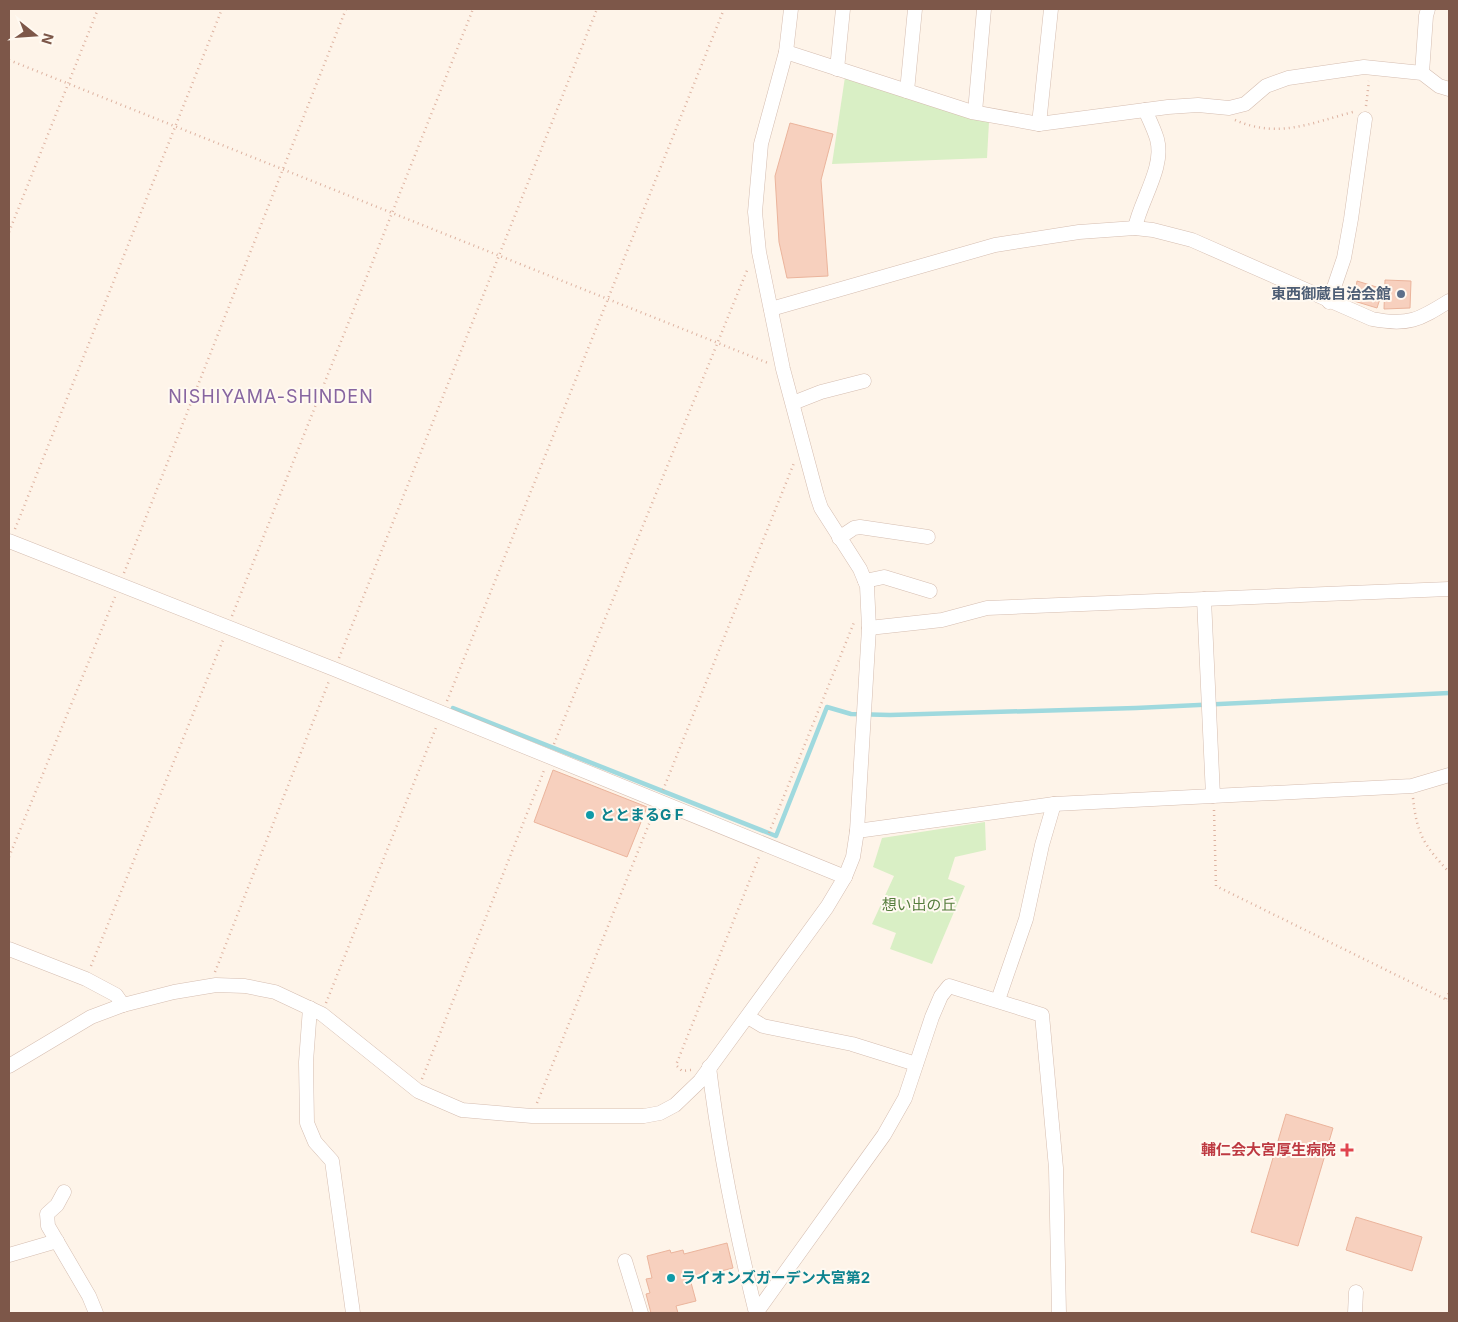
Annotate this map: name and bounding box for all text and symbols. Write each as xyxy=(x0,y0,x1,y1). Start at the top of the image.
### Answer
north arrow xyxy=(10,10,60,60)
text: N xyxy=(38,31,58,47)
place label: 東西御蔵自治会館 xyxy=(1271,284,1391,303)
marker: 東西御蔵自治会館 xyxy=(1395,288,1407,300)
district label: NISHIYAMA-SHINDEN xyxy=(168,386,374,407)
place label: ととまるG F xyxy=(600,805,684,824)
marker: ととまるG F xyxy=(584,809,596,821)
park label: 想い出の丘 xyxy=(881,895,957,914)
place label: 輔仁会大宮厚生病院 xyxy=(1201,1140,1336,1159)
marker: 輔仁会大宮厚生病院 xyxy=(1340,1143,1354,1157)
place label: ライオンズガーデン大宮第2 xyxy=(681,1268,870,1287)
marker: ライオンズガーデン大宮第2 xyxy=(665,1272,677,1284)

